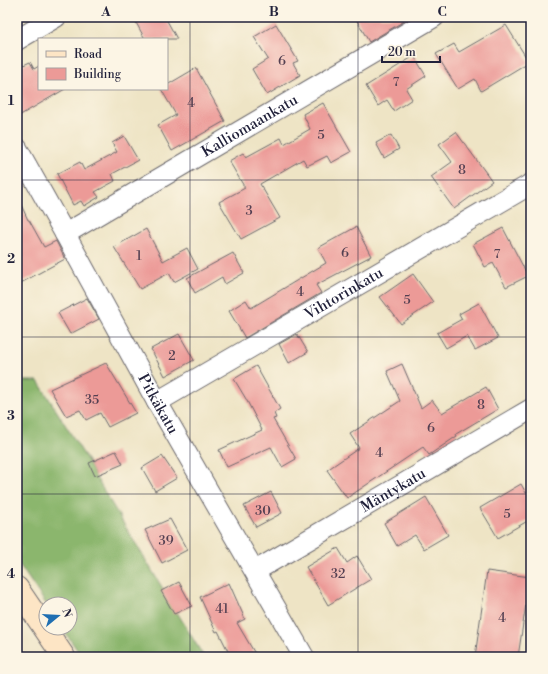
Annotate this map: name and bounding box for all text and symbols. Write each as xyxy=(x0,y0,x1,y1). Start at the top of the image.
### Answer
text: A xyxy=(100,4,111,20)
text: B xyxy=(269,4,279,20)
text: C xyxy=(437,4,447,20)
legend xyxy=(38,38,168,90)
scale bar xyxy=(382,38,440,64)
text: 20 m xyxy=(388,45,416,60)
text: Road xyxy=(74,47,102,62)
house number: 6 xyxy=(278,53,286,69)
text: Building xyxy=(73,67,122,82)
house number: 7 xyxy=(393,74,400,90)
street label: Kalliomaankatu xyxy=(198,90,302,162)
text: 1 xyxy=(8,93,15,109)
house number: 4 xyxy=(187,95,195,111)
house number: 5 xyxy=(317,127,325,143)
house number: 8 xyxy=(458,162,466,178)
house number: 3 xyxy=(245,203,253,219)
house number: 6 xyxy=(341,245,349,261)
house number: 7 xyxy=(494,246,501,262)
house number: 1 xyxy=(136,248,142,264)
text: 2 xyxy=(7,251,15,267)
street label: Vihtorinkatu xyxy=(300,263,387,324)
house number: 4 xyxy=(296,284,304,300)
house number: 5 xyxy=(403,292,411,308)
house number: 2 xyxy=(168,348,176,364)
street label: Pitkäkatu xyxy=(133,370,182,438)
house number: 35 xyxy=(85,392,99,408)
house number: 8 xyxy=(477,397,485,413)
text: 3 xyxy=(7,408,15,424)
house number: 6 xyxy=(427,420,435,436)
house number: 4 xyxy=(375,445,383,461)
street label: Mäntykatu xyxy=(357,464,430,517)
house number: 30 xyxy=(255,503,271,519)
house number: 5 xyxy=(503,506,511,522)
house number: 39 xyxy=(158,533,174,549)
text: 4 xyxy=(7,566,16,582)
house number: 32 xyxy=(331,566,345,582)
north arrow xyxy=(38,596,78,636)
house number: 41 xyxy=(215,601,229,617)
text: N xyxy=(59,607,75,620)
house number: 4 xyxy=(498,610,506,626)

